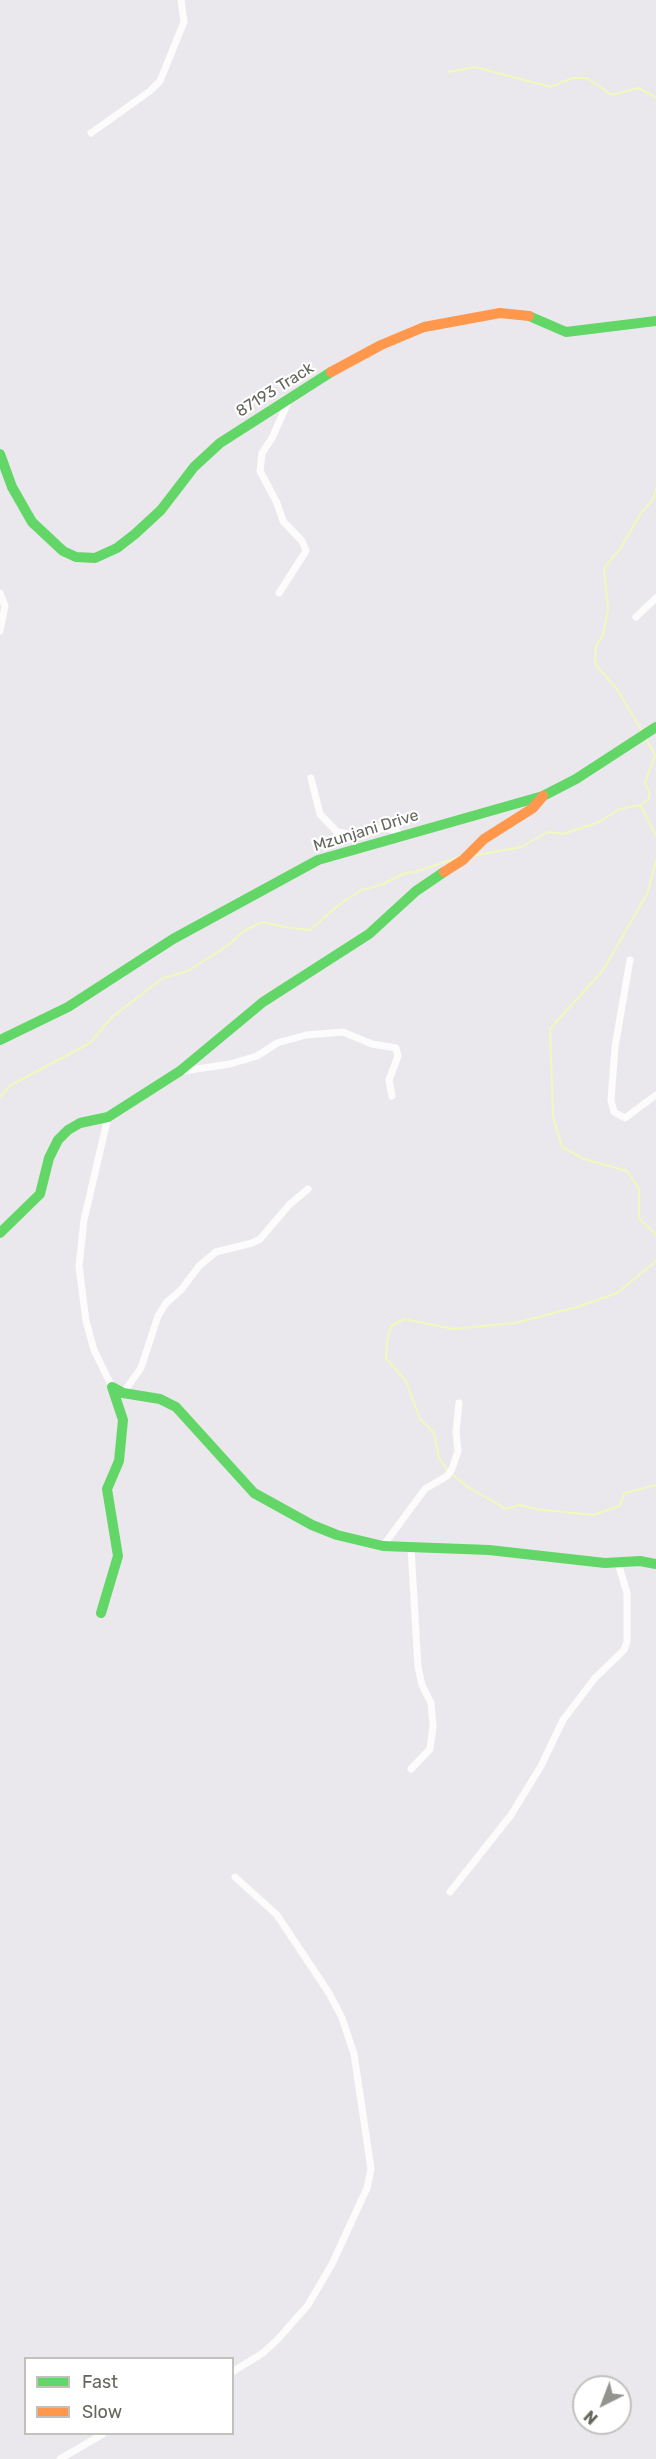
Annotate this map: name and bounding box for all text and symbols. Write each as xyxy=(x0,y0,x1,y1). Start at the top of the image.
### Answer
street label: 87193 Track xyxy=(233,359,317,421)
street label: Mzunjani Drive xyxy=(311,806,421,856)
legend xyxy=(24,2357,234,2435)
text: Fast xyxy=(82,2371,118,2393)
north arrow xyxy=(572,2375,632,2435)
text: Slow xyxy=(82,2401,122,2423)
text: N xyxy=(580,2406,602,2428)

